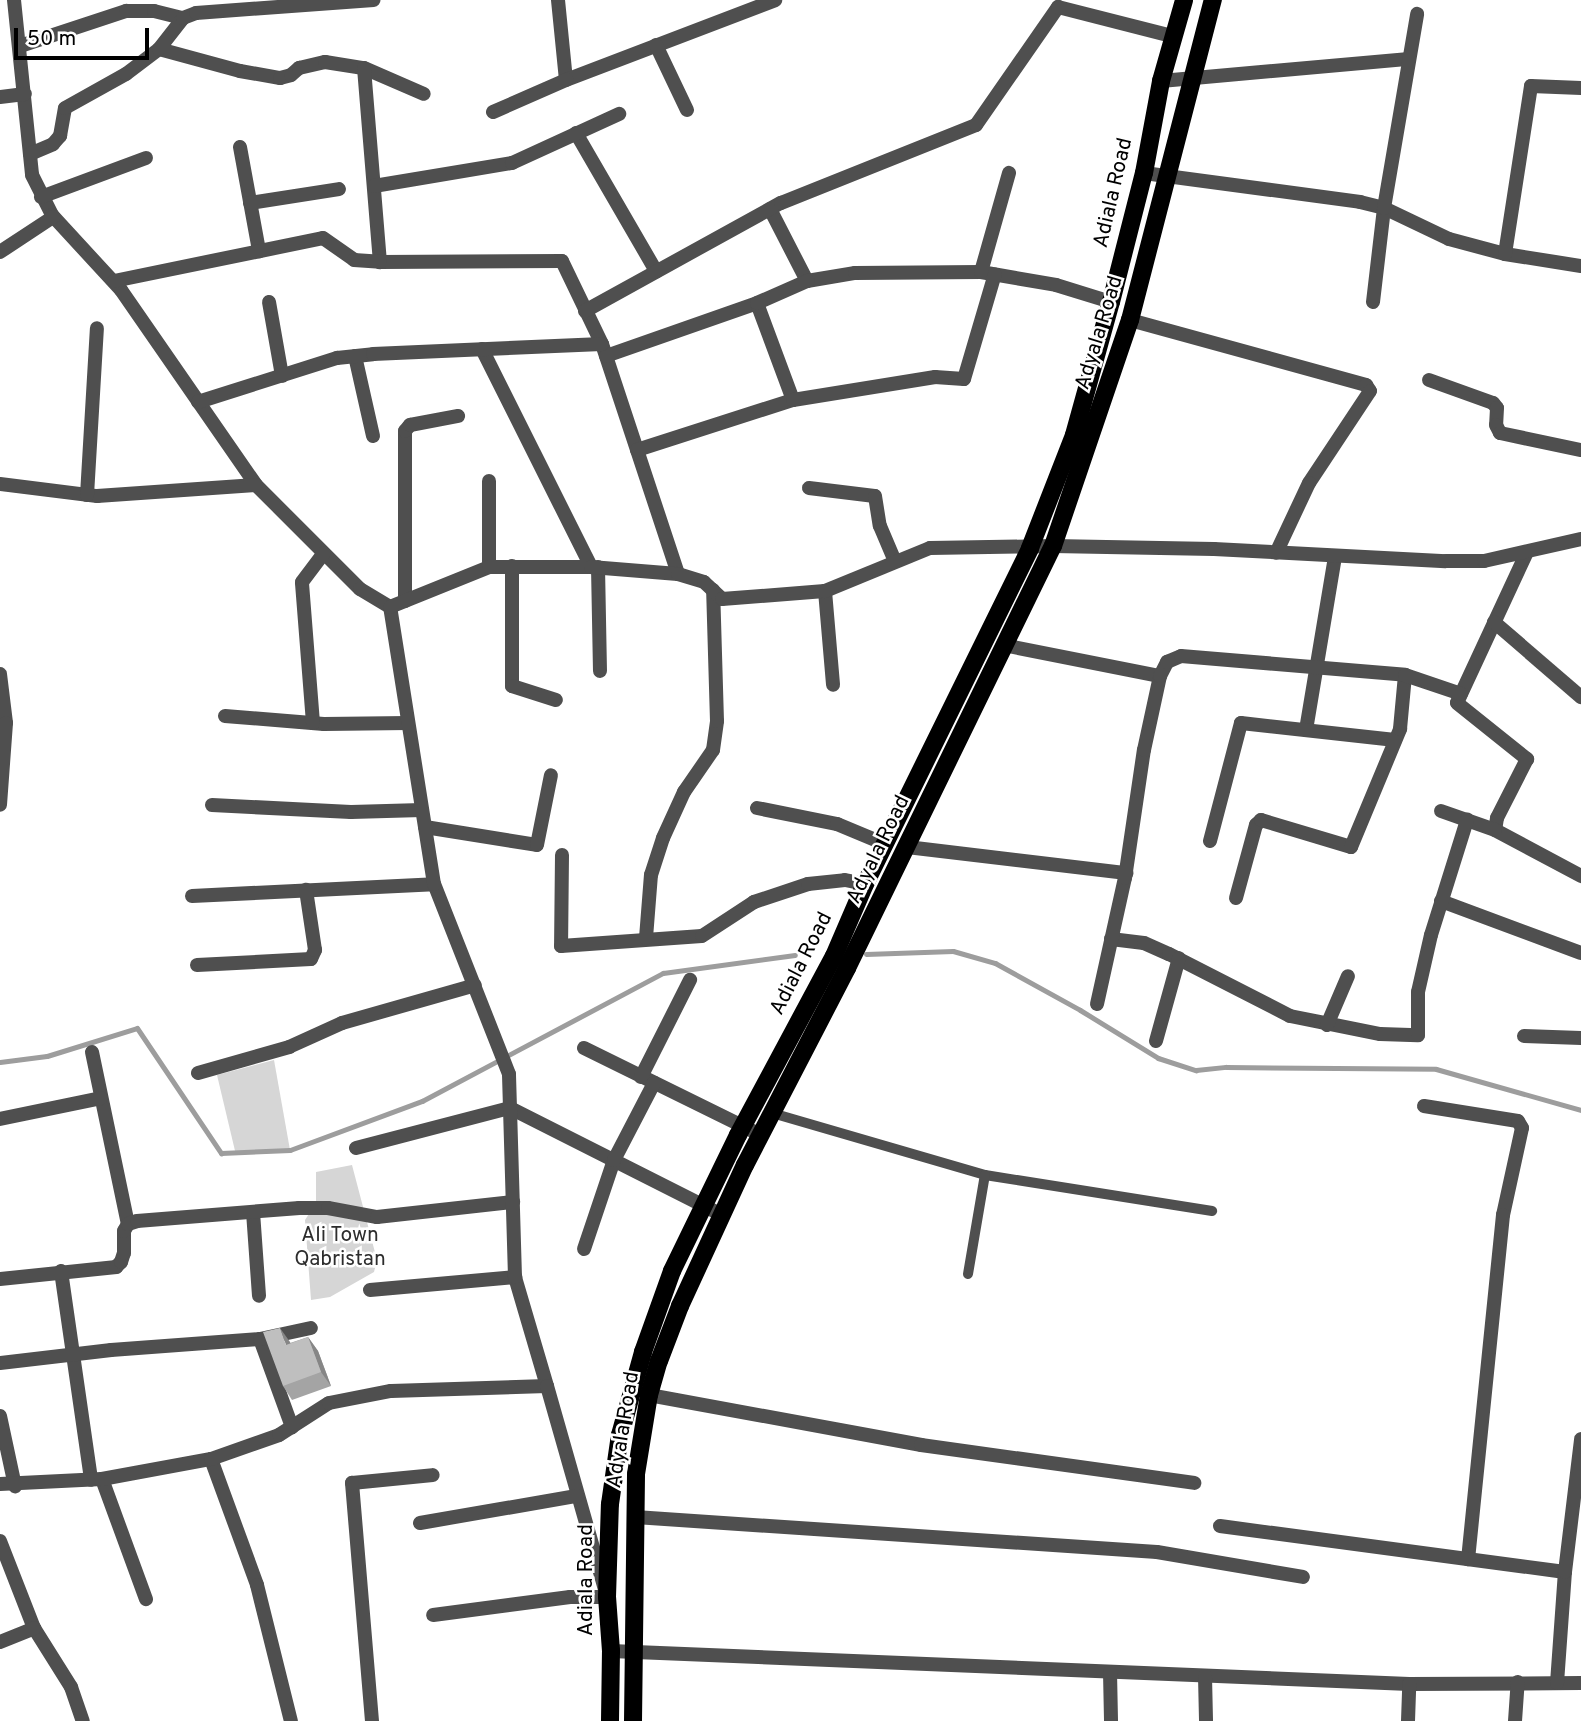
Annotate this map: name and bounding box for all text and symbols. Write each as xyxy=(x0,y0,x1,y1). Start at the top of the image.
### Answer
scale bar xyxy=(18,14,152,58)
text: 50 m xyxy=(27,26,76,53)
street label: Adiala Road xyxy=(1089,135,1139,251)
street label: Adyala Road xyxy=(1071,273,1129,393)
street label: Adyala Road xyxy=(842,792,916,908)
street label: Adiala Road xyxy=(765,908,839,1020)
park label: Ali Town Qabristan xyxy=(294,1223,386,1273)
street label: Adyala Road xyxy=(602,1370,646,1490)
street label: Adiala Road xyxy=(574,1524,600,1636)

